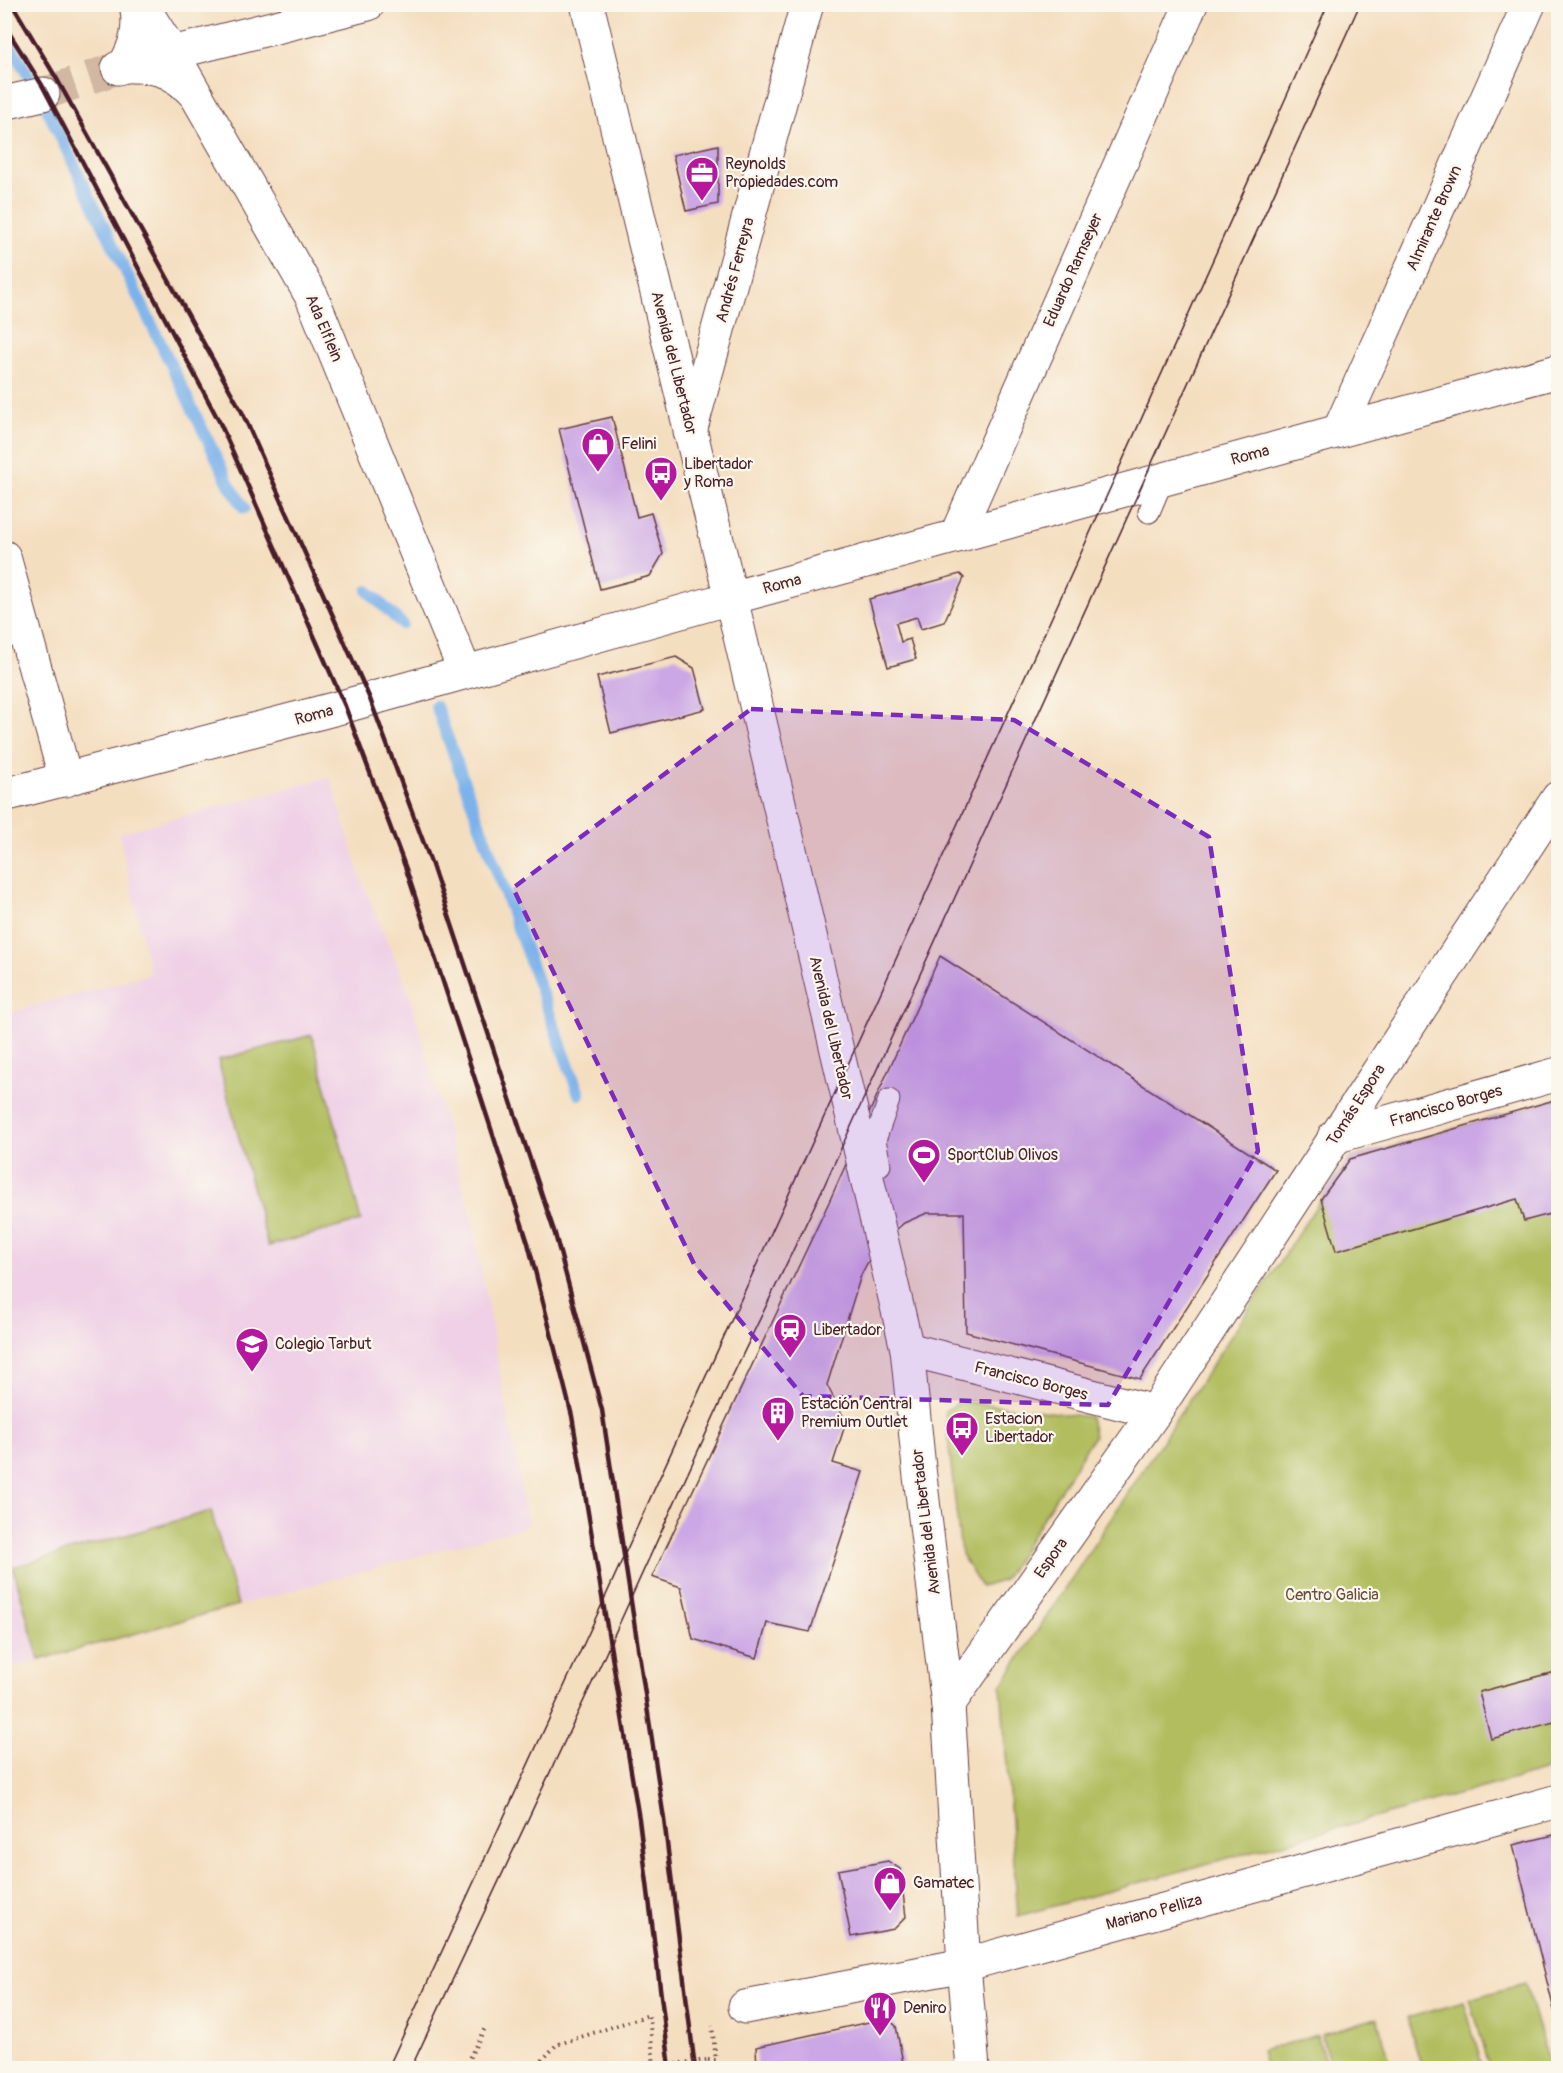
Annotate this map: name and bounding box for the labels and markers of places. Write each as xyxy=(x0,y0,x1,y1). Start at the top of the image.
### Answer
place label: Reynolds Propiedades.com xyxy=(725,154,838,192)
office icon: Reynolds Propiedades.com xyxy=(684,155,720,202)
shop icon: Felini xyxy=(580,426,616,473)
place label: Felini xyxy=(621,434,657,454)
place label: Libertador y Roma xyxy=(683,454,753,492)
bus stop icon: Libertador y Roma xyxy=(643,455,679,502)
sports icon: SportClub Olivos xyxy=(906,1137,942,1184)
place label: SportClub Olivos xyxy=(947,1145,1058,1165)
station icon: Libertador xyxy=(772,1312,808,1359)
place label: Libertador xyxy=(813,1320,882,1340)
school or university icon: Colegio Tarbut xyxy=(234,1326,270,1373)
place label: Colegio Tarbut xyxy=(275,1334,372,1354)
place label: Estación Central Premium Outlet xyxy=(801,1394,912,1432)
building icon: Estación Central Premium Outlet xyxy=(760,1395,796,1442)
place label: Estacion Libertador xyxy=(985,1409,1054,1447)
bus stop icon: Estacion Libertador xyxy=(944,1410,980,1457)
shop icon: Gamatec xyxy=(872,1865,908,1912)
place label: Gamatec xyxy=(913,1873,975,1893)
restaurant icon: Deniro xyxy=(862,1990,898,2037)
place label: Deniro xyxy=(903,1998,947,2018)

